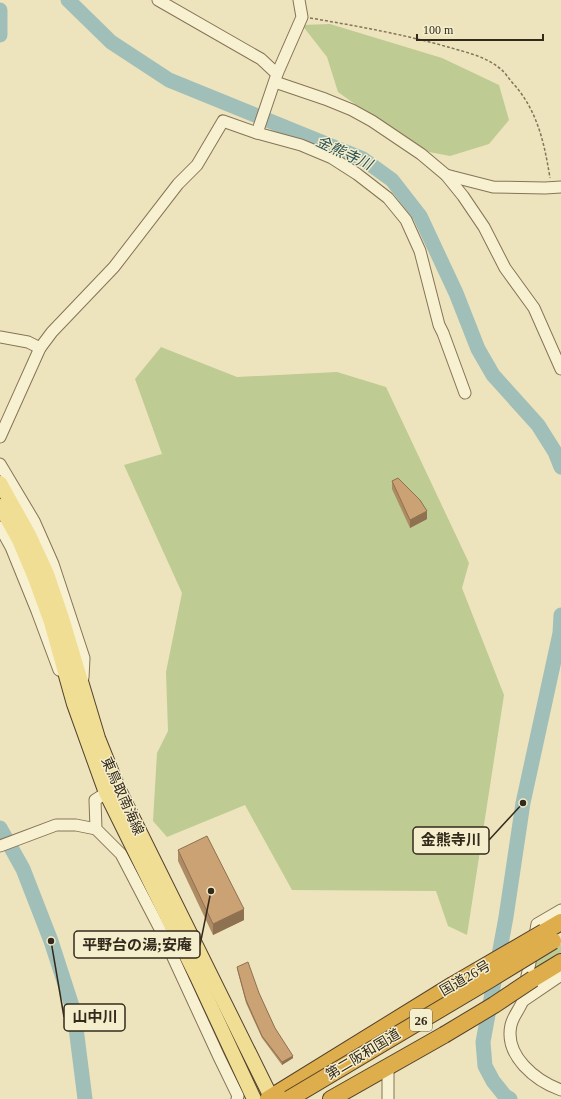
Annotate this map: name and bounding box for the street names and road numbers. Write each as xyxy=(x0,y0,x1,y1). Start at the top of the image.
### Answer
street label: 東鳥取南海線 xyxy=(99,755,146,838)
street label: 国道26号 xyxy=(437,958,493,999)
road number: 26 xyxy=(410,1009,432,1031)
street label: 第二阪和国道 xyxy=(323,1026,403,1082)

